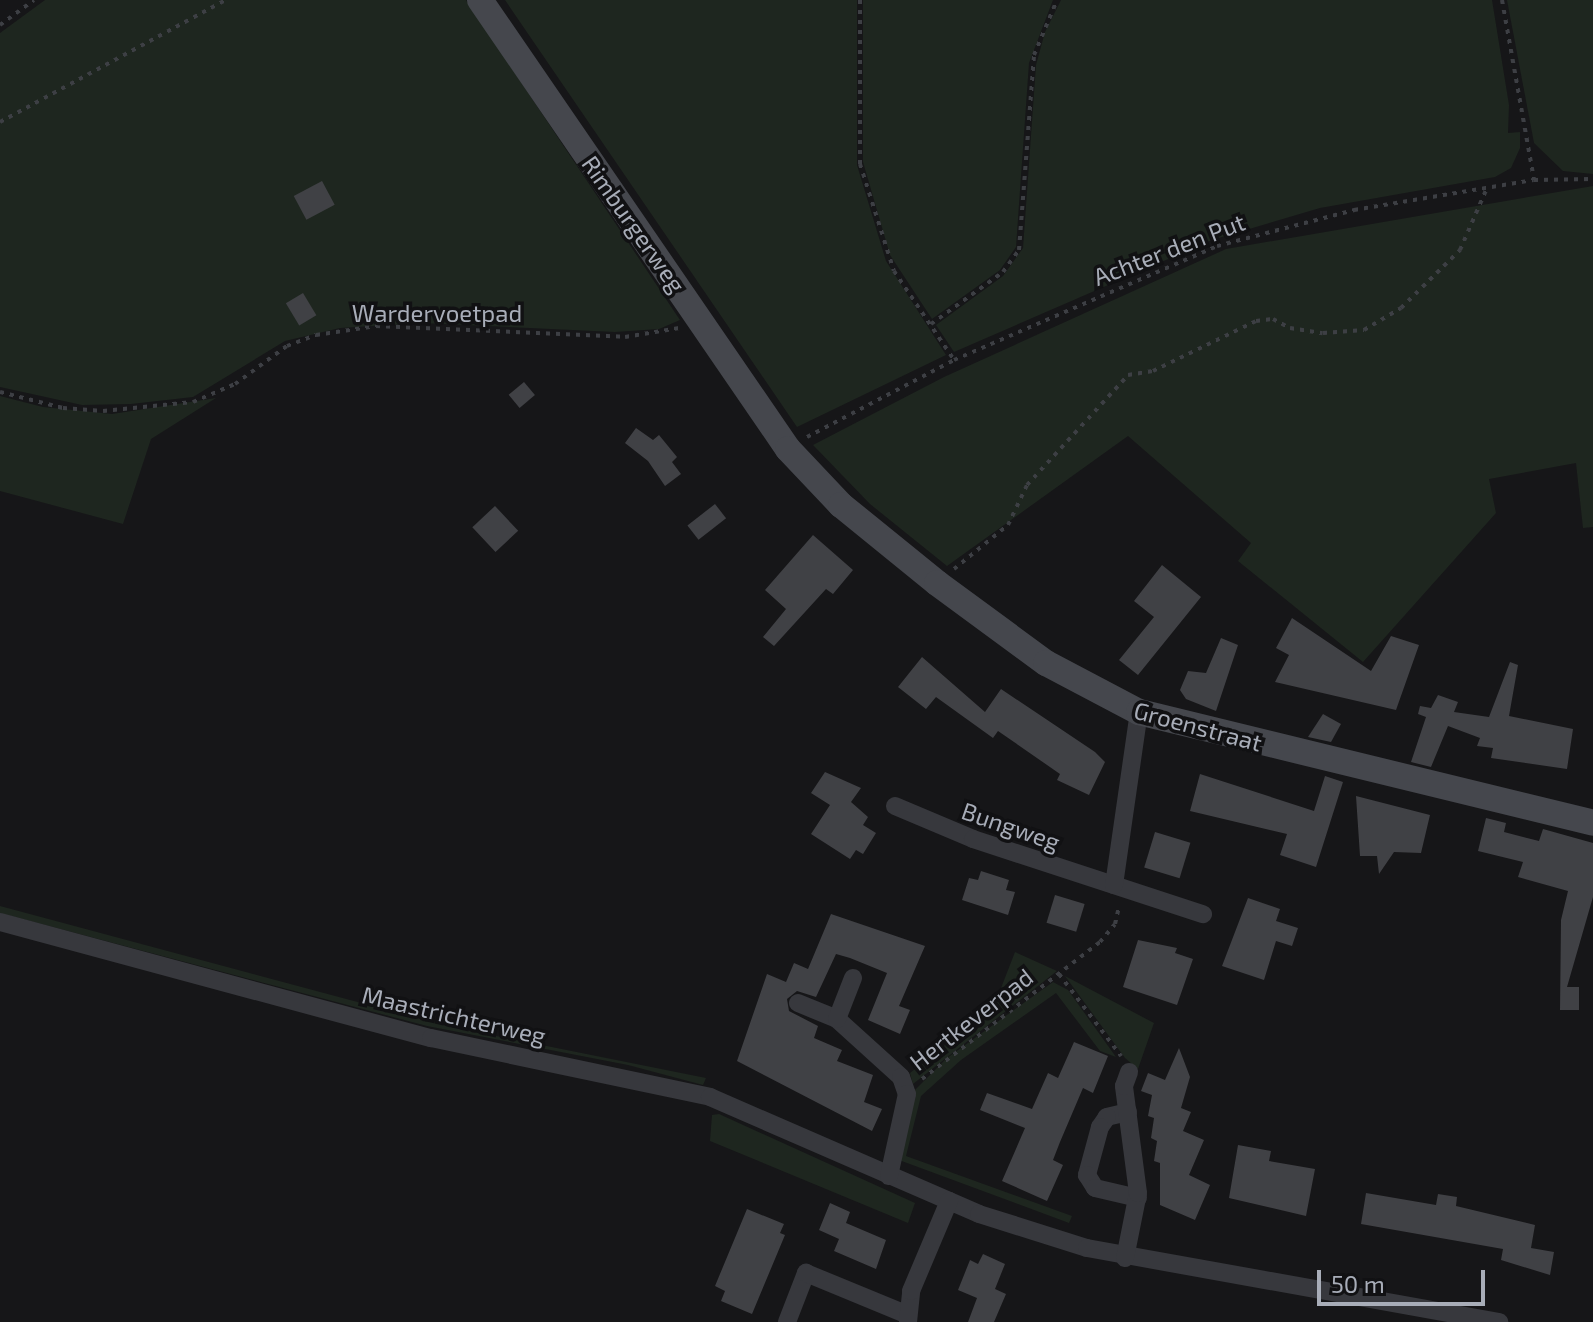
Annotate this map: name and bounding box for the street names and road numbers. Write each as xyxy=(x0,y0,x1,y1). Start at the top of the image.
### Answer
street label: Rimburgerweg xyxy=(576,150,692,298)
street label: Achter den Put xyxy=(1089,207,1249,291)
street label: Wardervoetpad xyxy=(352,299,522,327)
street label: Groenstraat xyxy=(1131,695,1265,757)
street label: Bungweg xyxy=(958,796,1064,856)
street label: Hertkeverpad xyxy=(904,962,1038,1076)
street label: Maastrichterweg xyxy=(359,980,549,1050)

